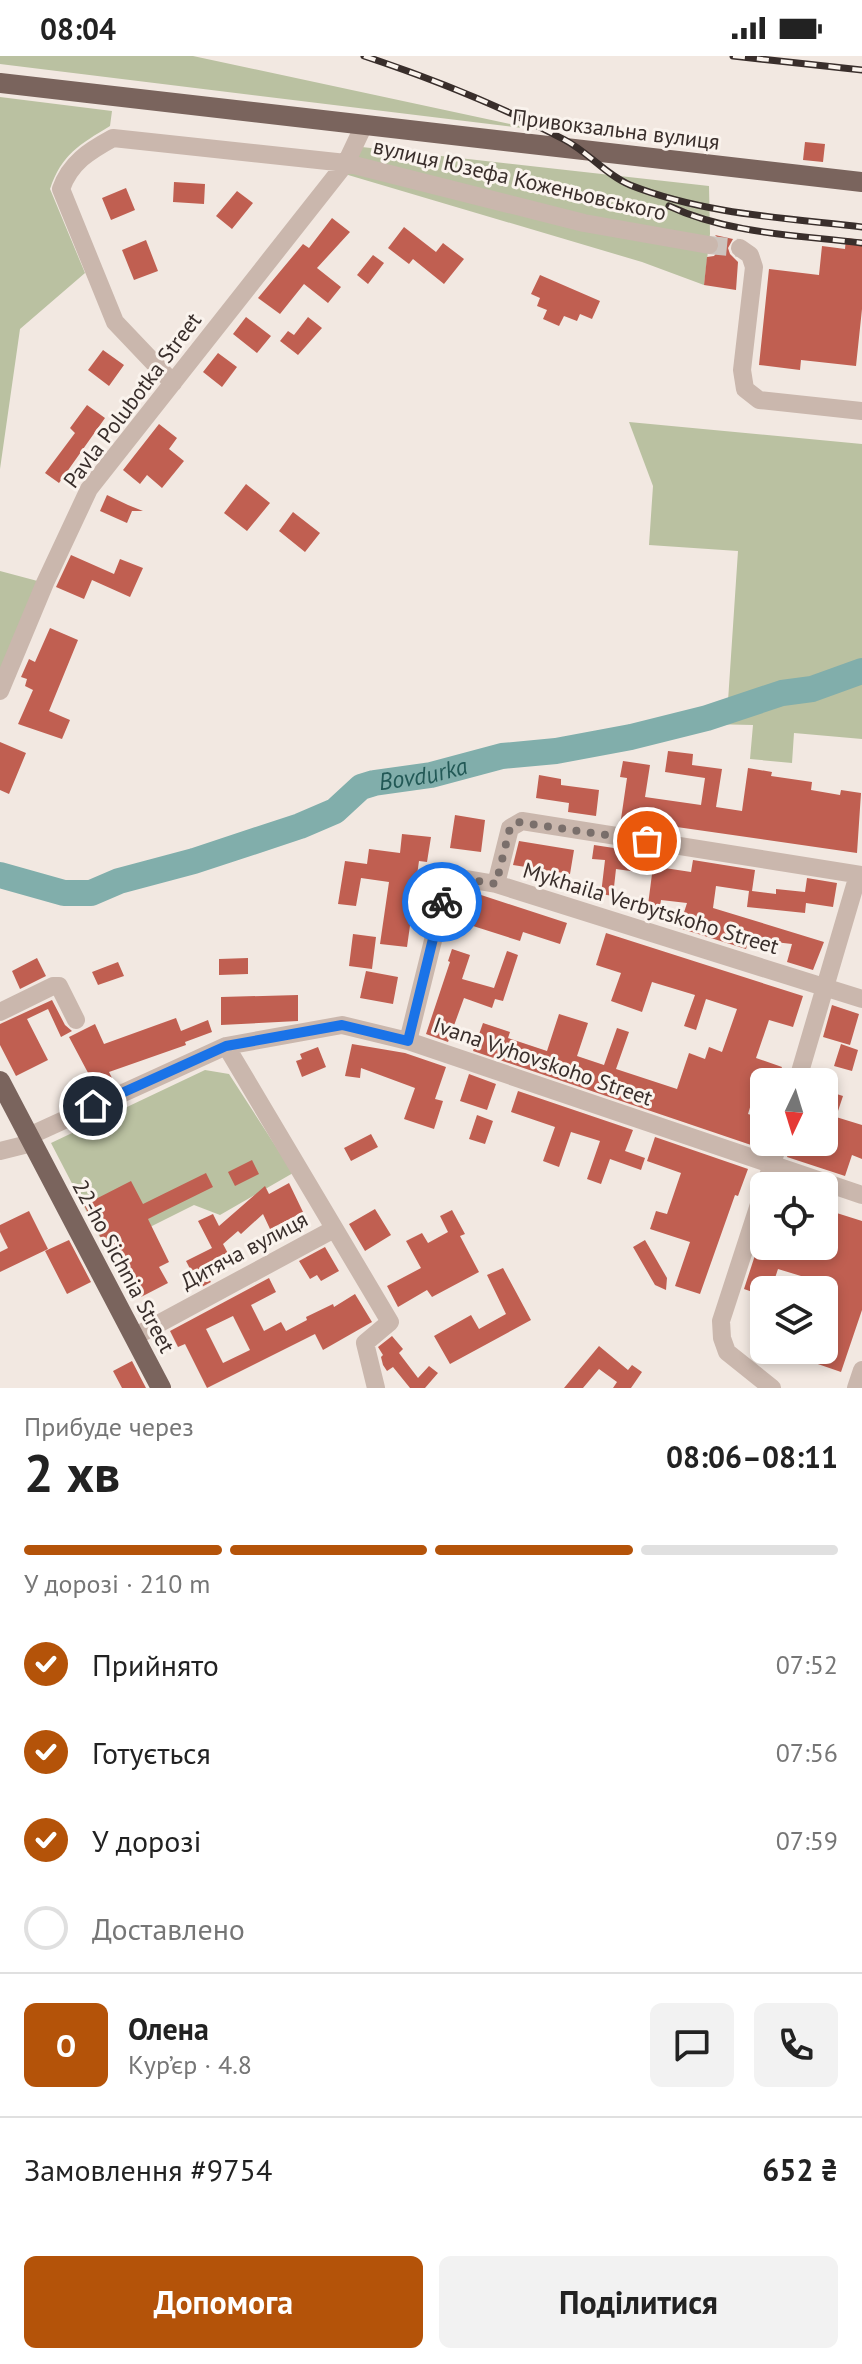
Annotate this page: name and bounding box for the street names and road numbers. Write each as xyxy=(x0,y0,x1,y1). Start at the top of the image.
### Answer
street label: Привокзальна вулиця xyxy=(511,102,721,156)
street label: вулиця Юзефа Коженьовського xyxy=(371,132,669,226)
street label: Pavla Polubotka Street xyxy=(57,306,207,493)
street label: Mykhaila Verbytskoho Street xyxy=(520,856,783,960)
street label: Ivana Vyhovskoho Street xyxy=(430,1010,657,1112)
street label: 22-ho Sichnia Street xyxy=(67,1175,182,1358)
street label: Дитяча вулиця xyxy=(176,1205,312,1295)

